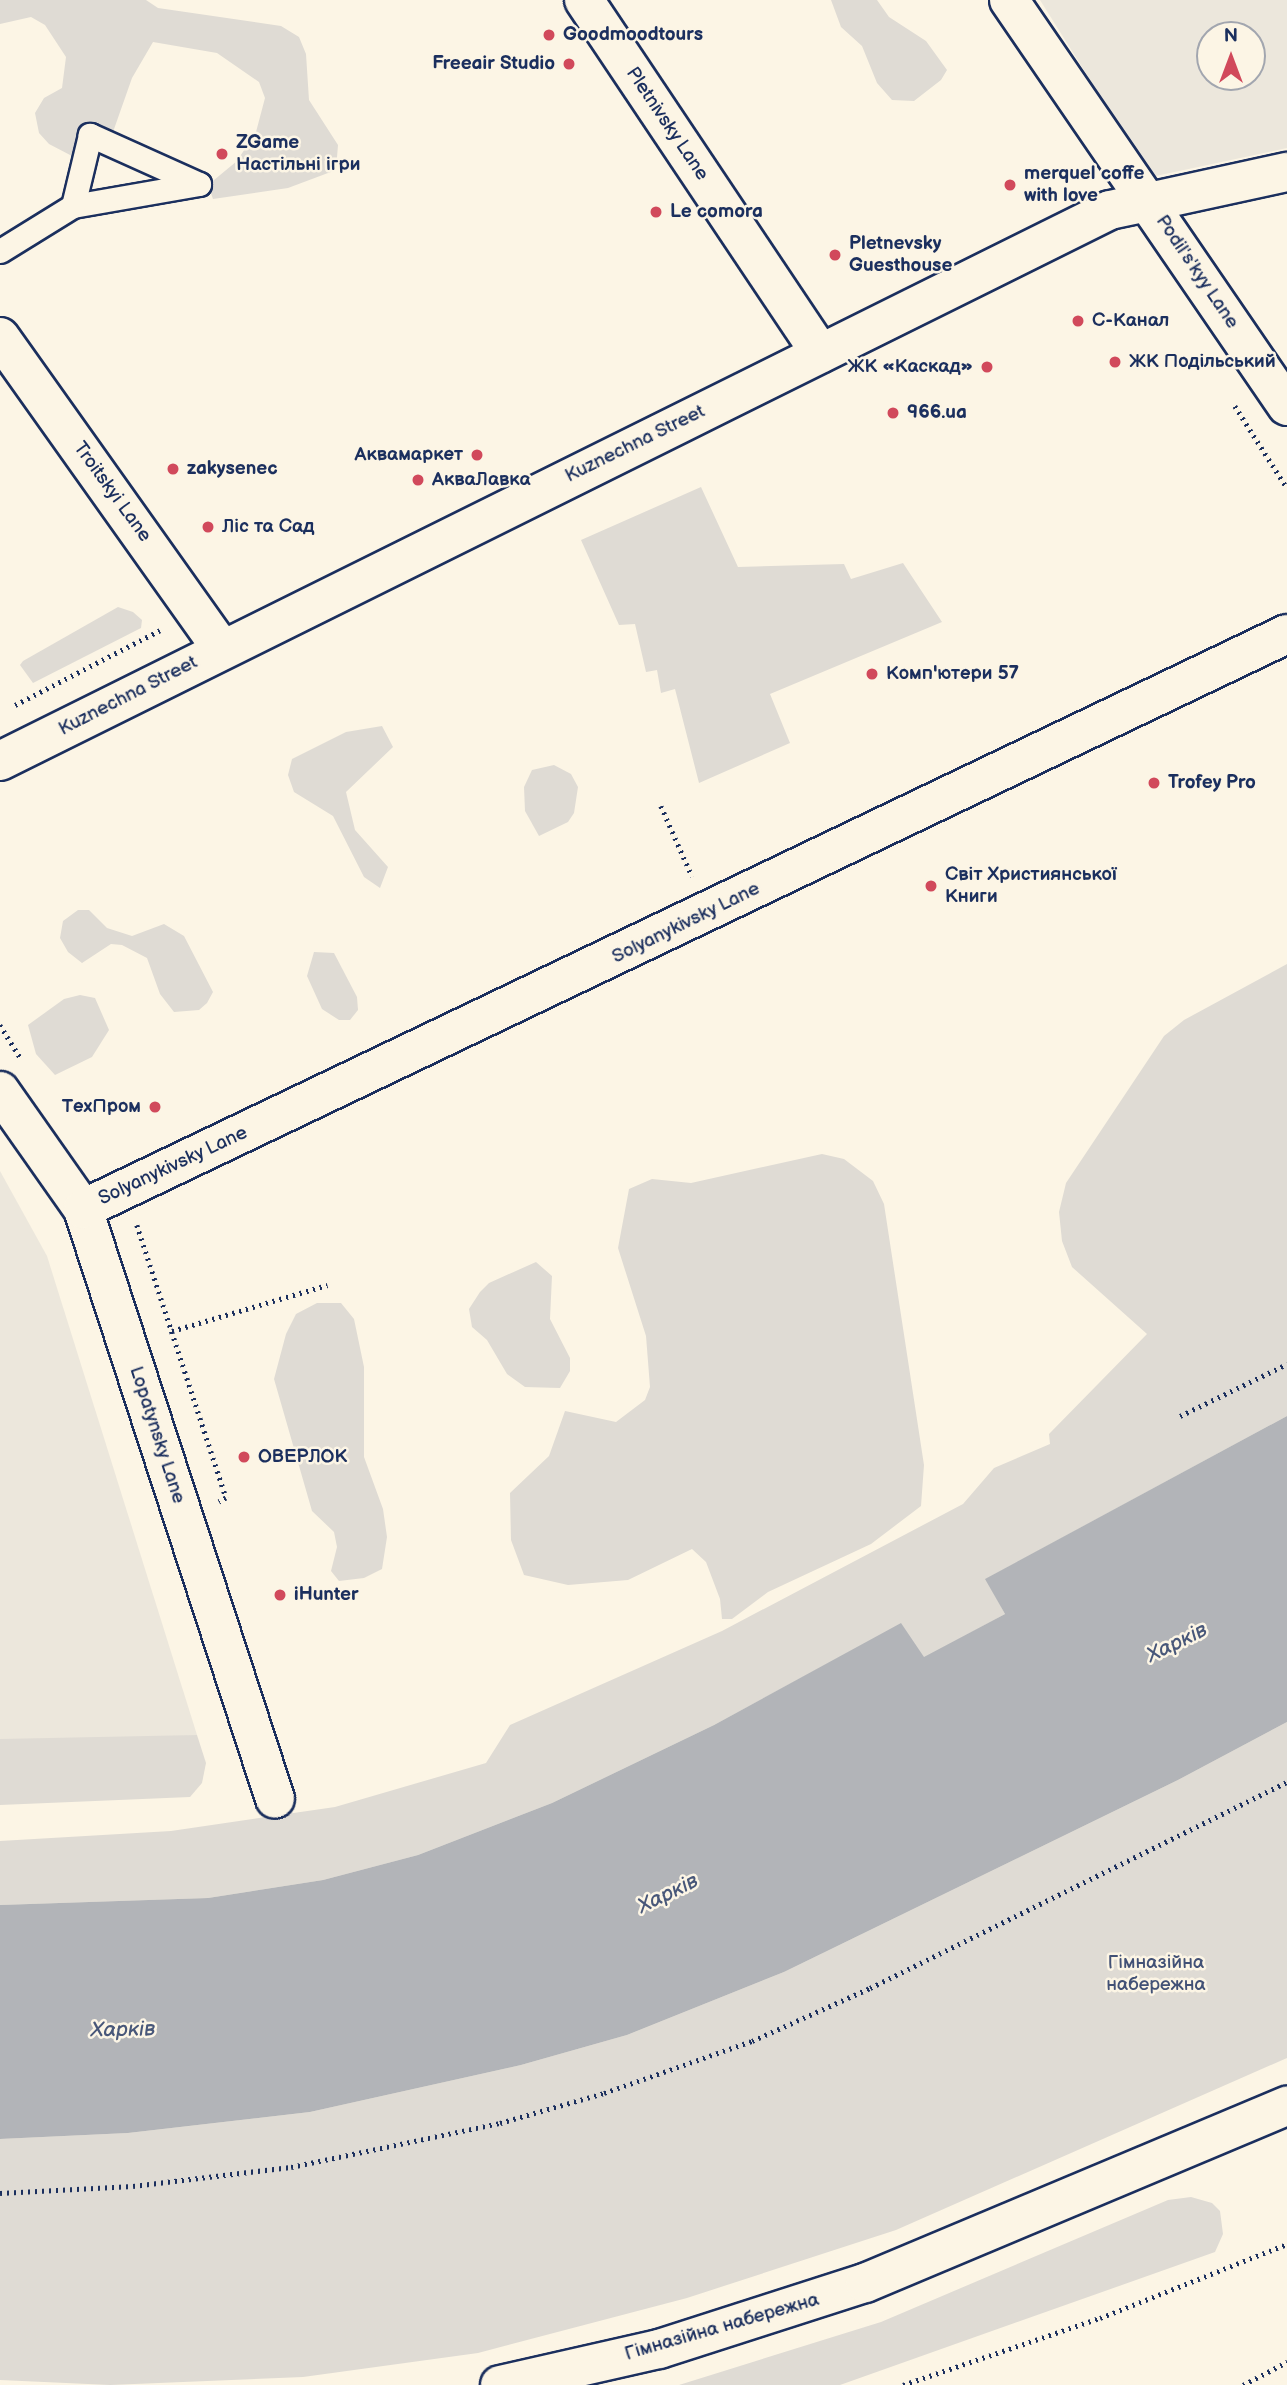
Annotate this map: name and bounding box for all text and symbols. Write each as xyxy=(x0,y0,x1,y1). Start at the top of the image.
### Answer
north arrow xyxy=(1196,21,1266,91)
place label: Goodmoodtours xyxy=(563,24,703,46)
text: N xyxy=(1224,25,1238,48)
marker: Goodmoodtours xyxy=(541,27,557,43)
place label: Freeair Studio xyxy=(432,53,555,75)
marker: Freeair Studio xyxy=(561,56,577,72)
street label: Pletnivsky Lane xyxy=(620,63,714,185)
place label: ZGame Настільні ігри xyxy=(236,132,360,176)
marker: ZGame Настільні ігри xyxy=(214,146,230,162)
place label: merquel coffe with love xyxy=(1024,163,1144,207)
marker: merquel coffe with love xyxy=(1002,177,1018,193)
place label: Le comora xyxy=(670,201,763,223)
marker: Le comora xyxy=(648,204,664,220)
street label: Podilʹsʹkyy Lane xyxy=(1150,210,1244,334)
place label: Pletnevsky Guesthouse xyxy=(849,233,952,277)
marker: Pletnevsky Guesthouse xyxy=(827,247,843,263)
place label: С-Канал xyxy=(1092,310,1169,332)
marker: С-Канал xyxy=(1070,313,1086,329)
place label: ЖК Подільський xyxy=(1129,351,1276,373)
marker: ЖК Подільський xyxy=(1107,354,1123,370)
place label: ЖК «Каскад» xyxy=(848,356,973,378)
marker: ЖК «Каскад» xyxy=(979,359,995,375)
street label: Kuznechna Street xyxy=(561,400,709,488)
place label: 966.ua xyxy=(907,402,967,424)
marker: 966.ua xyxy=(885,405,901,421)
street label: Troitskyi Lane xyxy=(68,437,156,547)
place label: Аквамаркет xyxy=(355,444,463,466)
marker: Аквамаркет xyxy=(469,447,485,463)
place label: zakysenec xyxy=(187,458,278,480)
marker: zakysenec xyxy=(165,461,181,477)
place label: АкваЛавка xyxy=(432,469,530,491)
marker: АкваЛавка xyxy=(410,472,426,488)
place label: Ліс та Сад xyxy=(222,516,314,538)
marker: Ліс та Сад xyxy=(200,519,216,535)
street label: Kuznechna Street xyxy=(55,651,201,741)
place label: Комп'ютери 57 xyxy=(886,663,1019,685)
marker: Комп'ютери 57 xyxy=(864,666,880,682)
place label: Trofey Pro xyxy=(1168,772,1256,794)
marker: Trofey Pro xyxy=(1146,775,1162,791)
place label: Світ Християнської Книги xyxy=(945,864,1117,908)
street label: Solyanykivsky Lane xyxy=(608,877,764,969)
marker: Світ Християнської Книги xyxy=(923,878,939,894)
place label: ТехПром xyxy=(62,1096,141,1118)
marker: ТехПром xyxy=(147,1099,163,1115)
street label: Solyanykivsky Lane xyxy=(94,1121,252,1211)
street label: Lopatynsky Lane xyxy=(124,1363,190,1507)
place label: ОВЕРЛОК xyxy=(258,1446,347,1468)
marker: ОВЕРЛОК xyxy=(236,1449,252,1465)
place label: iHunter xyxy=(294,1584,359,1606)
marker: iHunter xyxy=(272,1587,288,1603)
water label: Харків xyxy=(1143,1618,1211,1668)
water label: Харків xyxy=(634,1869,702,1919)
park label: Гімназійна набережна xyxy=(1106,1952,1206,1996)
water label: Харків xyxy=(91,2017,155,2043)
street label: Гімназійна набережна xyxy=(622,2288,822,2366)

